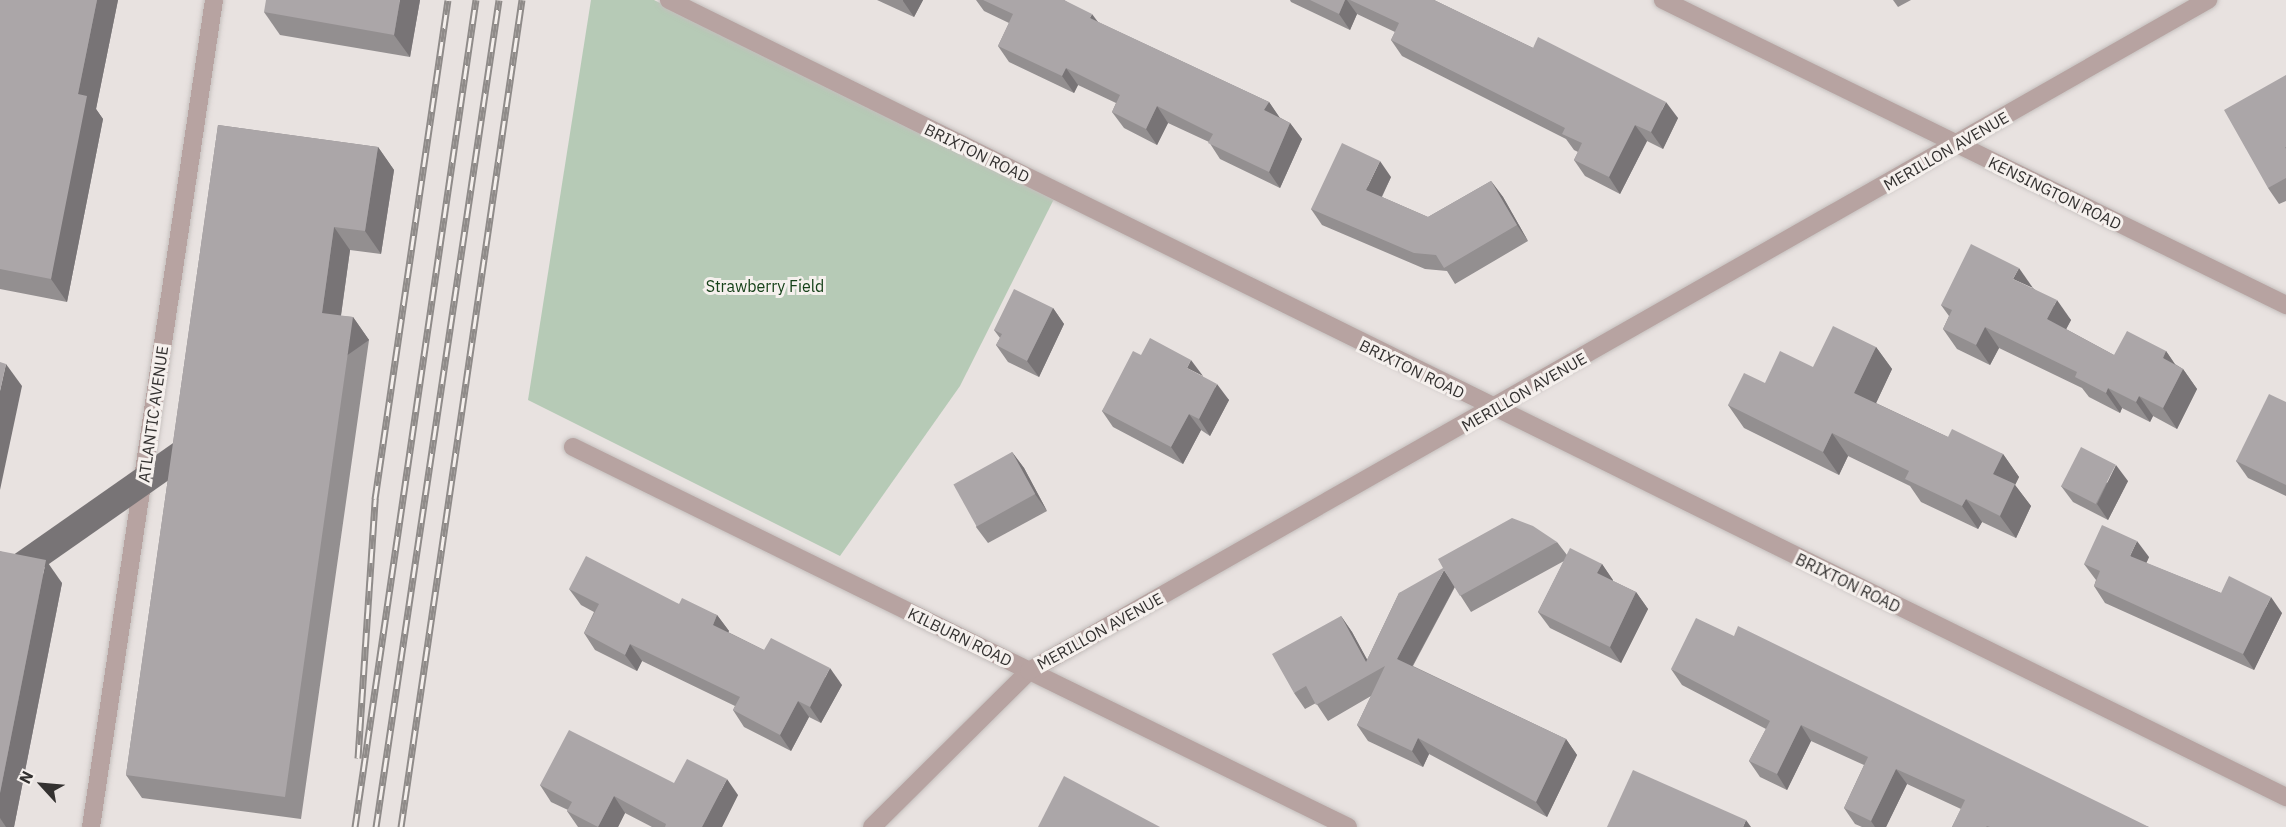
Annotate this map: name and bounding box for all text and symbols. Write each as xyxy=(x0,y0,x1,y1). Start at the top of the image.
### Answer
street label: MERILLON AVENUE xyxy=(1880,107,2012,195)
street label: BRIXTON ROAD xyxy=(921,119,1033,187)
street label: KENSINGTON ROAD xyxy=(1985,152,2125,234)
park label: Strawberry Field xyxy=(706,276,824,296)
street label: BRIXTON ROAD xyxy=(1356,335,1468,403)
street label: ATLANTIC AVENUE xyxy=(134,345,172,483)
street label: MERILLON AVENUE xyxy=(1458,348,1590,436)
street label: BRIXTON ROAD xyxy=(1792,549,1904,617)
street label: MERILLON AVENUE xyxy=(1034,588,1166,674)
street label: KILBURN ROAD xyxy=(905,604,1015,670)
north arrow xyxy=(12,755,72,815)
text: N xyxy=(14,768,37,787)

